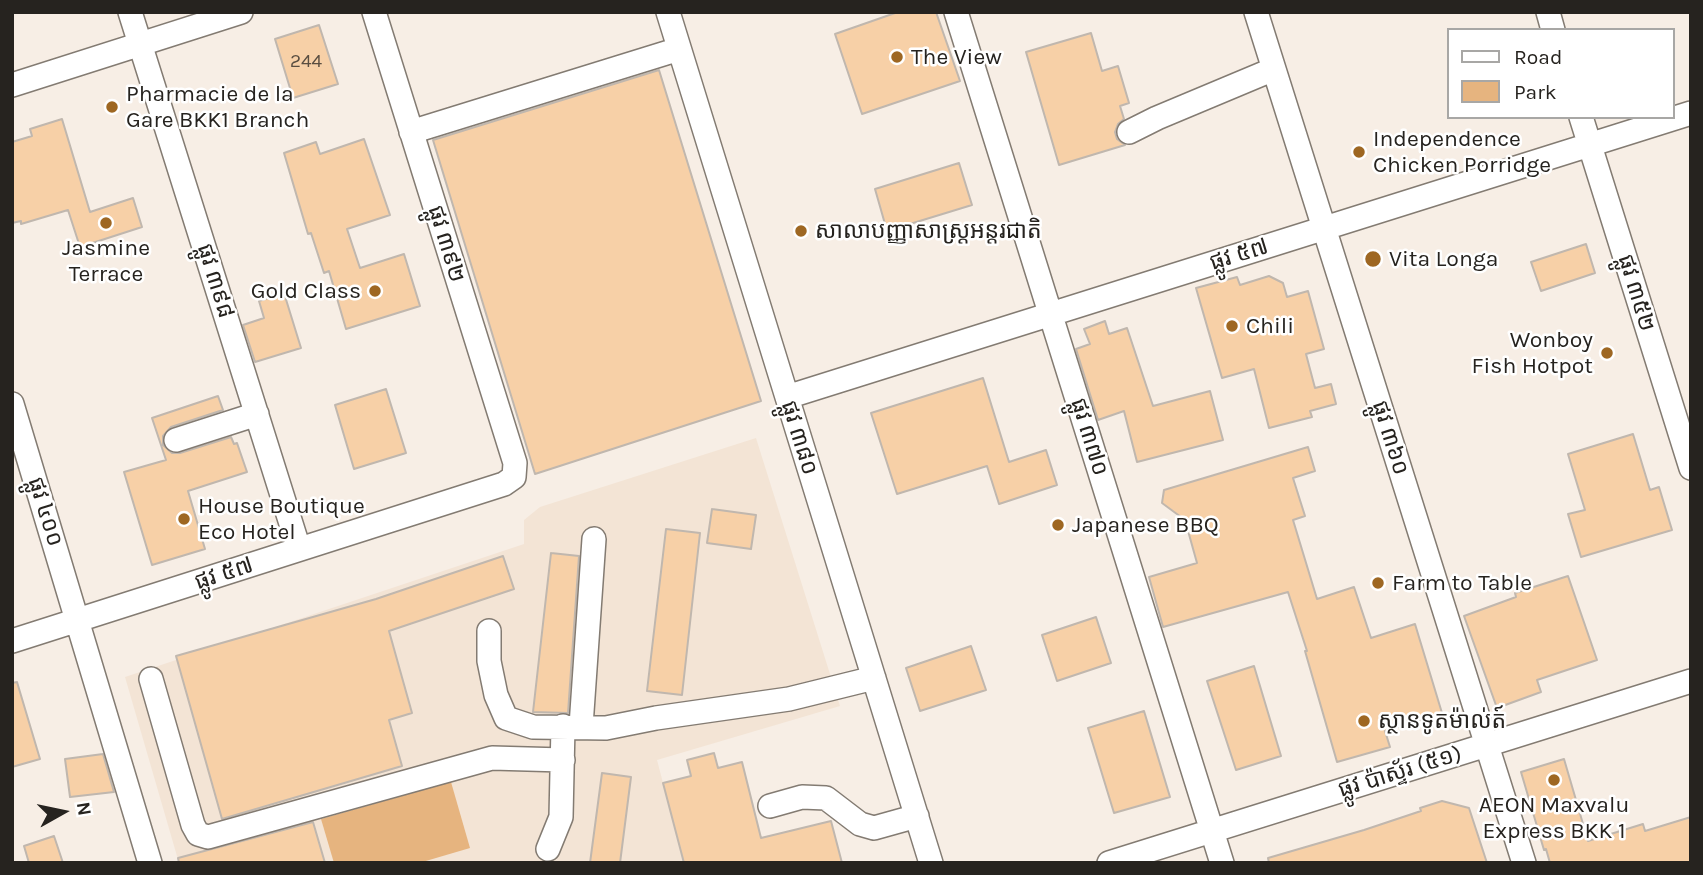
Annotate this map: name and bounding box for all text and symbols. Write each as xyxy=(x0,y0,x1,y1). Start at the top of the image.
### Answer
legend xyxy=(1448,28,1675,119)
place label: The View xyxy=(911,43,1002,71)
text: Road xyxy=(1514,45,1562,69)
marker: The View xyxy=(889,49,905,65)
house number: 244 xyxy=(290,51,322,73)
place label: Pharmacie de la Gare BKK1 Branch xyxy=(126,80,309,134)
text: Park xyxy=(1514,80,1557,104)
marker: Pharmacie de la Gare BKK1 Branch xyxy=(104,99,120,115)
place label: Independence Chicken Porridge xyxy=(1373,125,1551,179)
marker: Independence Chicken Porridge xyxy=(1351,144,1367,160)
street label: ផ្លូវ ៣៩២ xyxy=(421,202,471,286)
marker: Jasmine Terrace xyxy=(98,215,114,231)
place label: សាលាបញ្ញាសាស្ត្រអន្តរជាតិ xyxy=(815,217,1042,245)
marker: សាលាបញ្ញាសាស្ត្រអន្តរជាតិ xyxy=(793,223,809,239)
street label: ផ្លូវ ៥៧ xyxy=(1206,233,1272,277)
place label: Jasmine Terrace xyxy=(62,234,150,288)
street label: ផ្លូវ ៣៩៨ xyxy=(191,240,239,322)
place label: Vita Longa xyxy=(1389,245,1498,273)
marker: Vita Longa xyxy=(1363,249,1383,269)
street label: ផ្លូវ ៣៥២ xyxy=(1611,251,1661,335)
place label: Gold Class xyxy=(251,277,361,305)
marker: Gold Class xyxy=(367,283,383,299)
place label: Chili xyxy=(1246,312,1294,340)
marker: Chili xyxy=(1224,318,1240,334)
place label: Wonboy Fish Hotpot xyxy=(1471,326,1593,380)
marker: Wonboy Fish Hotpot xyxy=(1599,345,1615,361)
street label: ផ្លូវ ៣៧០ xyxy=(1064,395,1114,479)
street label: ផ្លូវ ៣៨០ xyxy=(775,397,823,479)
street label: ផ្លូវ ៣៦០ xyxy=(1366,397,1414,479)
street label: ផ្លូវ ៤០០ xyxy=(21,474,69,550)
place label: House Boutique Eco Hotel xyxy=(198,492,365,546)
marker: House Boutique Eco Hotel xyxy=(176,511,192,527)
place label: Japanese BBQ xyxy=(1072,511,1219,539)
marker: Japanese BBQ xyxy=(1050,517,1066,533)
street label: ផ្លូវ ៥៧ xyxy=(191,552,257,596)
place label: Farm to Table xyxy=(1392,569,1532,597)
marker: Farm to Table xyxy=(1370,575,1386,591)
place label: ស្ថានទូតម៉ាល់ត៍ xyxy=(1378,707,1506,735)
marker: ស្ថានទូតម៉ាល់ត៍ xyxy=(1356,713,1372,729)
street label: ផ្លូវ ប៉ាស្ទ័រ (៥១) xyxy=(1335,740,1465,804)
marker: AEON Maxvalu Express BKK 1 xyxy=(1546,772,1562,788)
north arrow xyxy=(28,777,98,847)
place label: AEON Maxvalu Express BKK 1 xyxy=(1479,791,1629,845)
text: N xyxy=(72,800,96,817)

